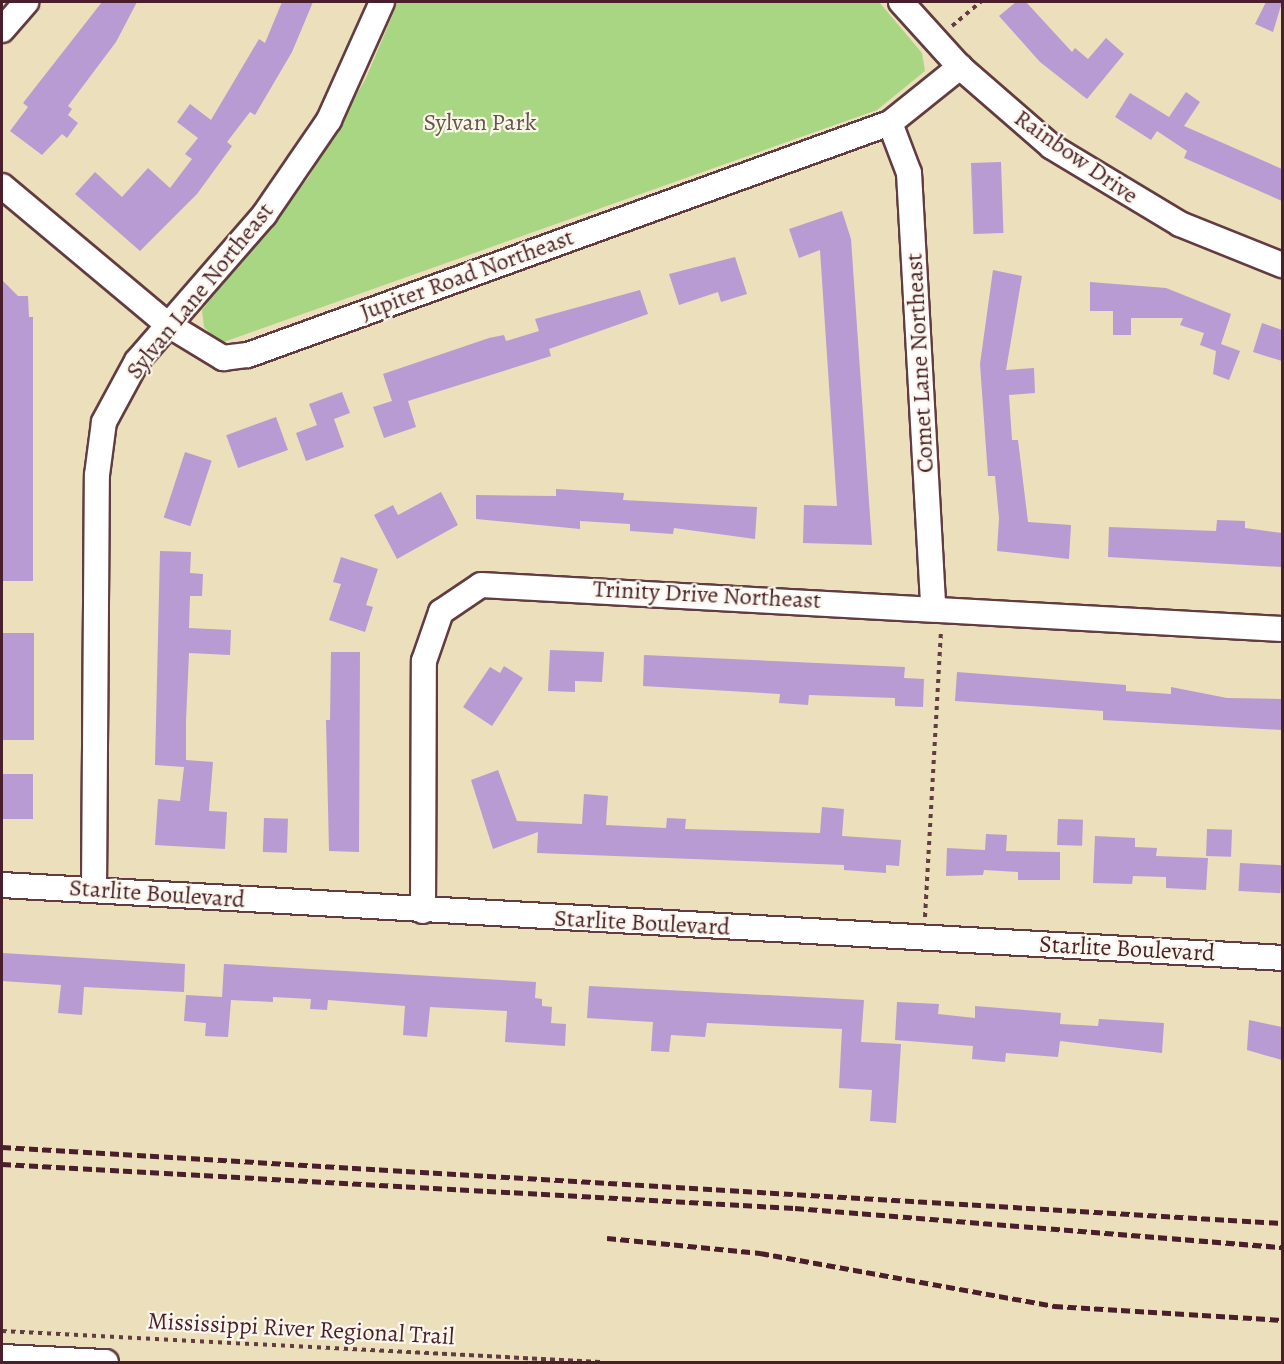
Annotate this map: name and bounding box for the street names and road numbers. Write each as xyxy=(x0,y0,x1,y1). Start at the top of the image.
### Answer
street label: Rainbow Drive xyxy=(1009,104,1143,210)
street label: Sylvan Lane Northeast xyxy=(120,197,280,385)
street label: Jupiter Road Northeast xyxy=(356,223,578,327)
street label: Comet Lane Northeast xyxy=(900,252,940,474)
street label: Trinity Drive Northeast xyxy=(592,575,822,615)
street label: Starlite Boulevard xyxy=(68,873,246,915)
street label: Starlite Boulevard xyxy=(553,904,731,942)
street label: Starlite Boulevard xyxy=(1038,930,1216,968)
street label: Mississippi River Regional Trail xyxy=(147,1307,455,1351)

